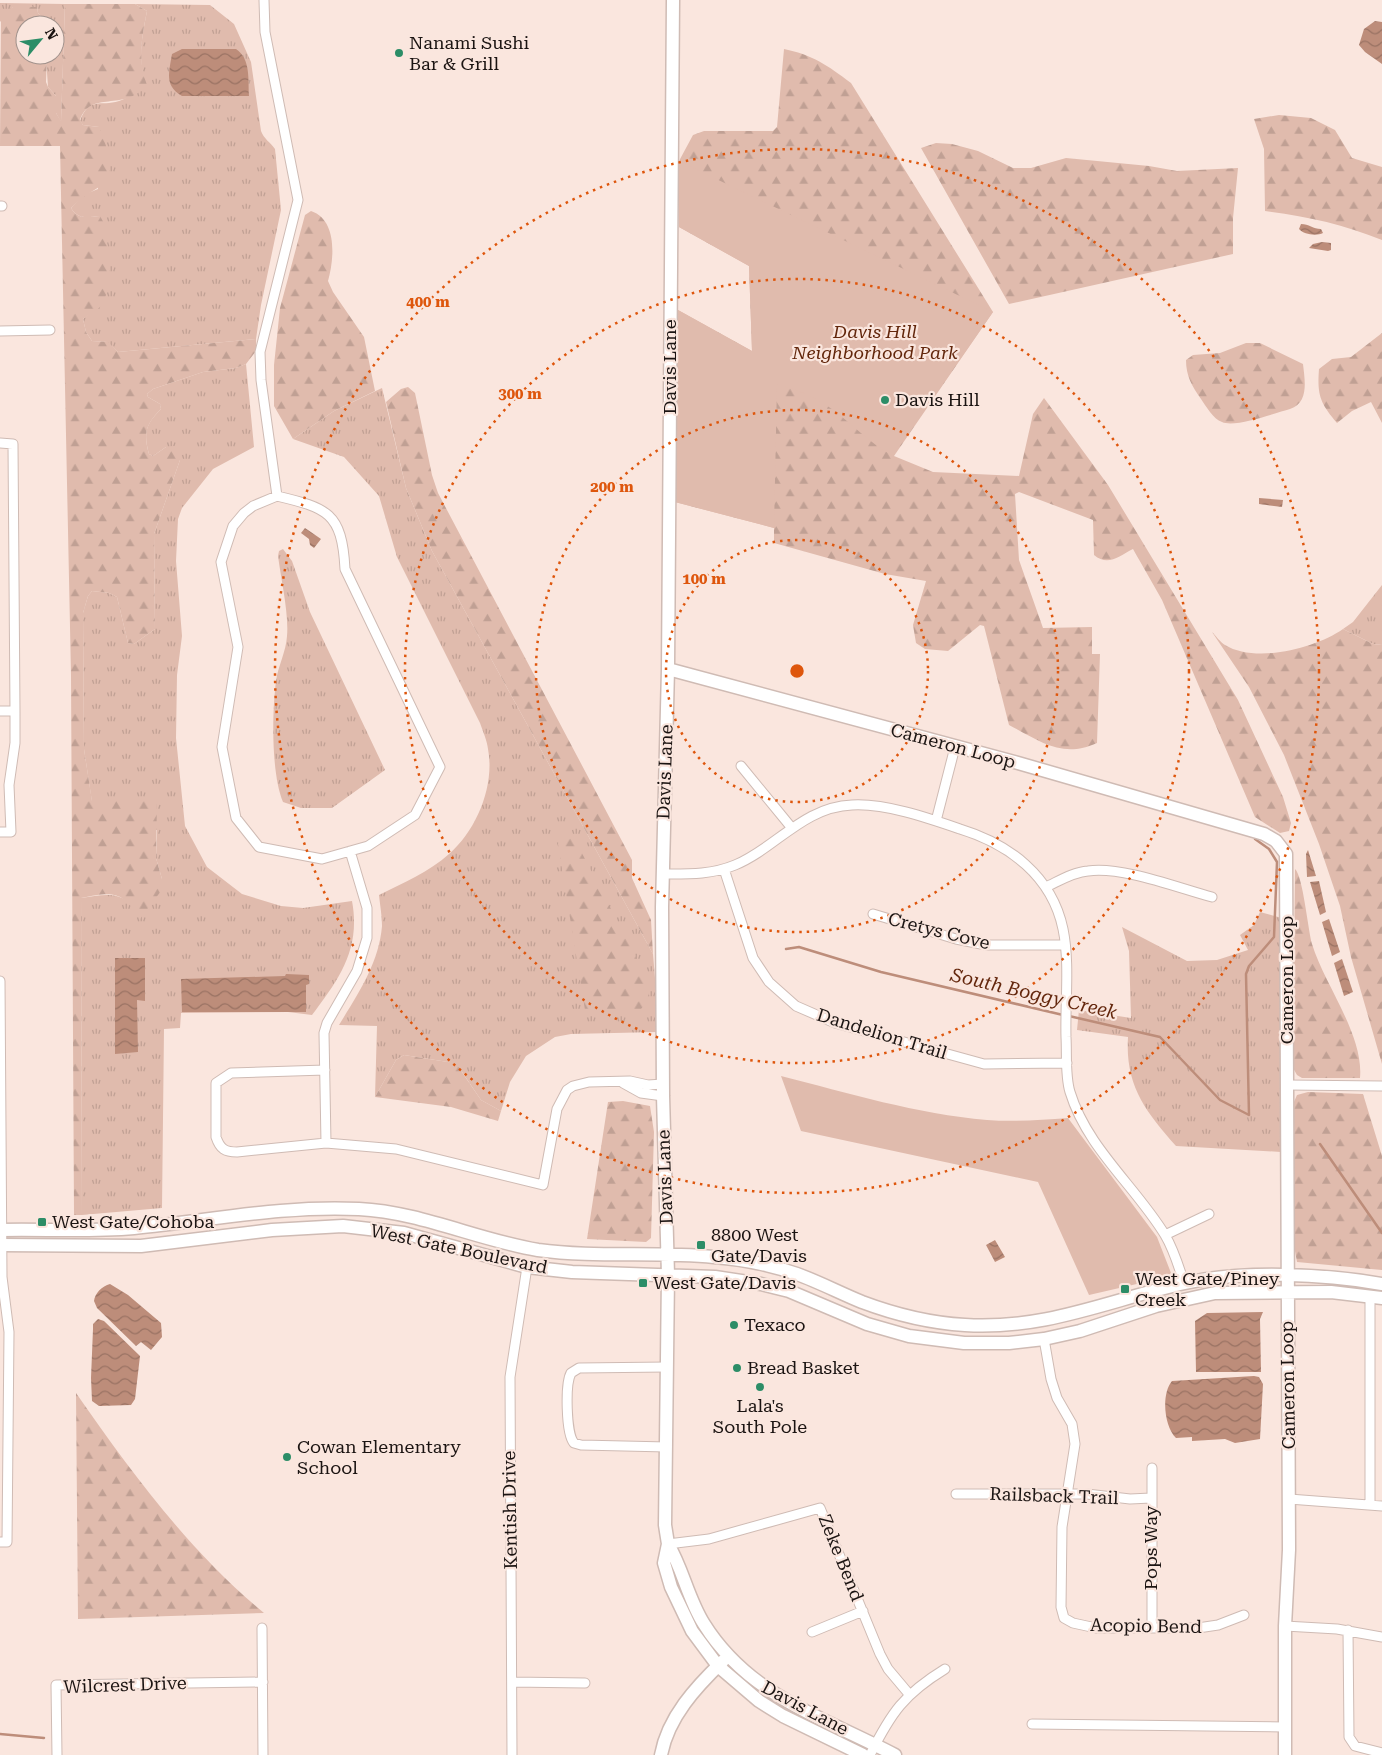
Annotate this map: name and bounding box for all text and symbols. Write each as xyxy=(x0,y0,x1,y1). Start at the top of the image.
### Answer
north arrow xyxy=(15,15,65,65)
text: N xyxy=(42,25,61,42)
place label: Nanami Sushi Bar & Grill xyxy=(409,32,530,74)
marker: Nanami Sushi Bar & Grill xyxy=(393,47,405,59)
text: 400 m xyxy=(406,293,450,311)
street label: Davis Lane xyxy=(659,319,680,415)
park label: Davis Hill Neighborhood Park xyxy=(791,321,958,363)
text: 300 m xyxy=(498,385,542,403)
place label: Davis Hill xyxy=(895,389,980,410)
marker: Davis Hill xyxy=(879,394,891,406)
text: 200 m xyxy=(590,478,634,496)
text: 100 m xyxy=(682,570,726,588)
centre of rings xyxy=(788,662,806,680)
street label: Cameron Loop xyxy=(888,719,1018,772)
street label: Davis Lane xyxy=(652,724,677,820)
street label: Cretys Cove xyxy=(886,908,992,953)
street label: Cameron Loop xyxy=(1276,916,1297,1044)
water label: South Boggy Creek xyxy=(947,963,1120,1024)
street label: Dandelion Trail xyxy=(814,1004,950,1063)
street label: Davis Lane xyxy=(652,1129,677,1225)
place label: West Gate/Cohoba xyxy=(52,1211,214,1232)
marker: West Gate/Cohoba xyxy=(36,1216,48,1228)
street label: West Gate Boulevard xyxy=(369,1219,550,1278)
place label: 8800 West Gate/Davis xyxy=(711,1224,807,1266)
marker: 8800 West Gate/Davis xyxy=(695,1239,707,1251)
place label: West Gate/Piney Creek xyxy=(1135,1268,1280,1310)
place label: West Gate/Davis xyxy=(653,1272,796,1293)
marker: West Gate/Davis xyxy=(637,1277,649,1289)
marker: West Gate/Piney Creek xyxy=(1119,1283,1131,1295)
place label: Texaco xyxy=(744,1314,806,1335)
marker: Texaco xyxy=(728,1319,740,1331)
street label: Cameron Loop xyxy=(1276,1321,1299,1449)
place label: Bread Basket xyxy=(747,1357,860,1378)
marker: Bread Basket xyxy=(731,1362,743,1374)
marker: Lala's South Pole xyxy=(754,1381,766,1393)
place label: Lala's South Pole xyxy=(713,1395,807,1437)
place label: Cowan Elementary School xyxy=(297,1436,461,1478)
street label: Kentish Drive xyxy=(498,1450,521,1569)
marker: Cowan Elementary School xyxy=(281,1451,293,1463)
street label: Railsback Trail xyxy=(989,1483,1119,1508)
street label: Pops Way xyxy=(1140,1505,1161,1590)
street label: Zeke Bend xyxy=(815,1511,869,1605)
street label: Acopio Bend xyxy=(1090,1614,1203,1637)
street label: Wilcrest Drive xyxy=(63,1672,187,1697)
street label: Davis Lane xyxy=(758,1676,852,1739)

